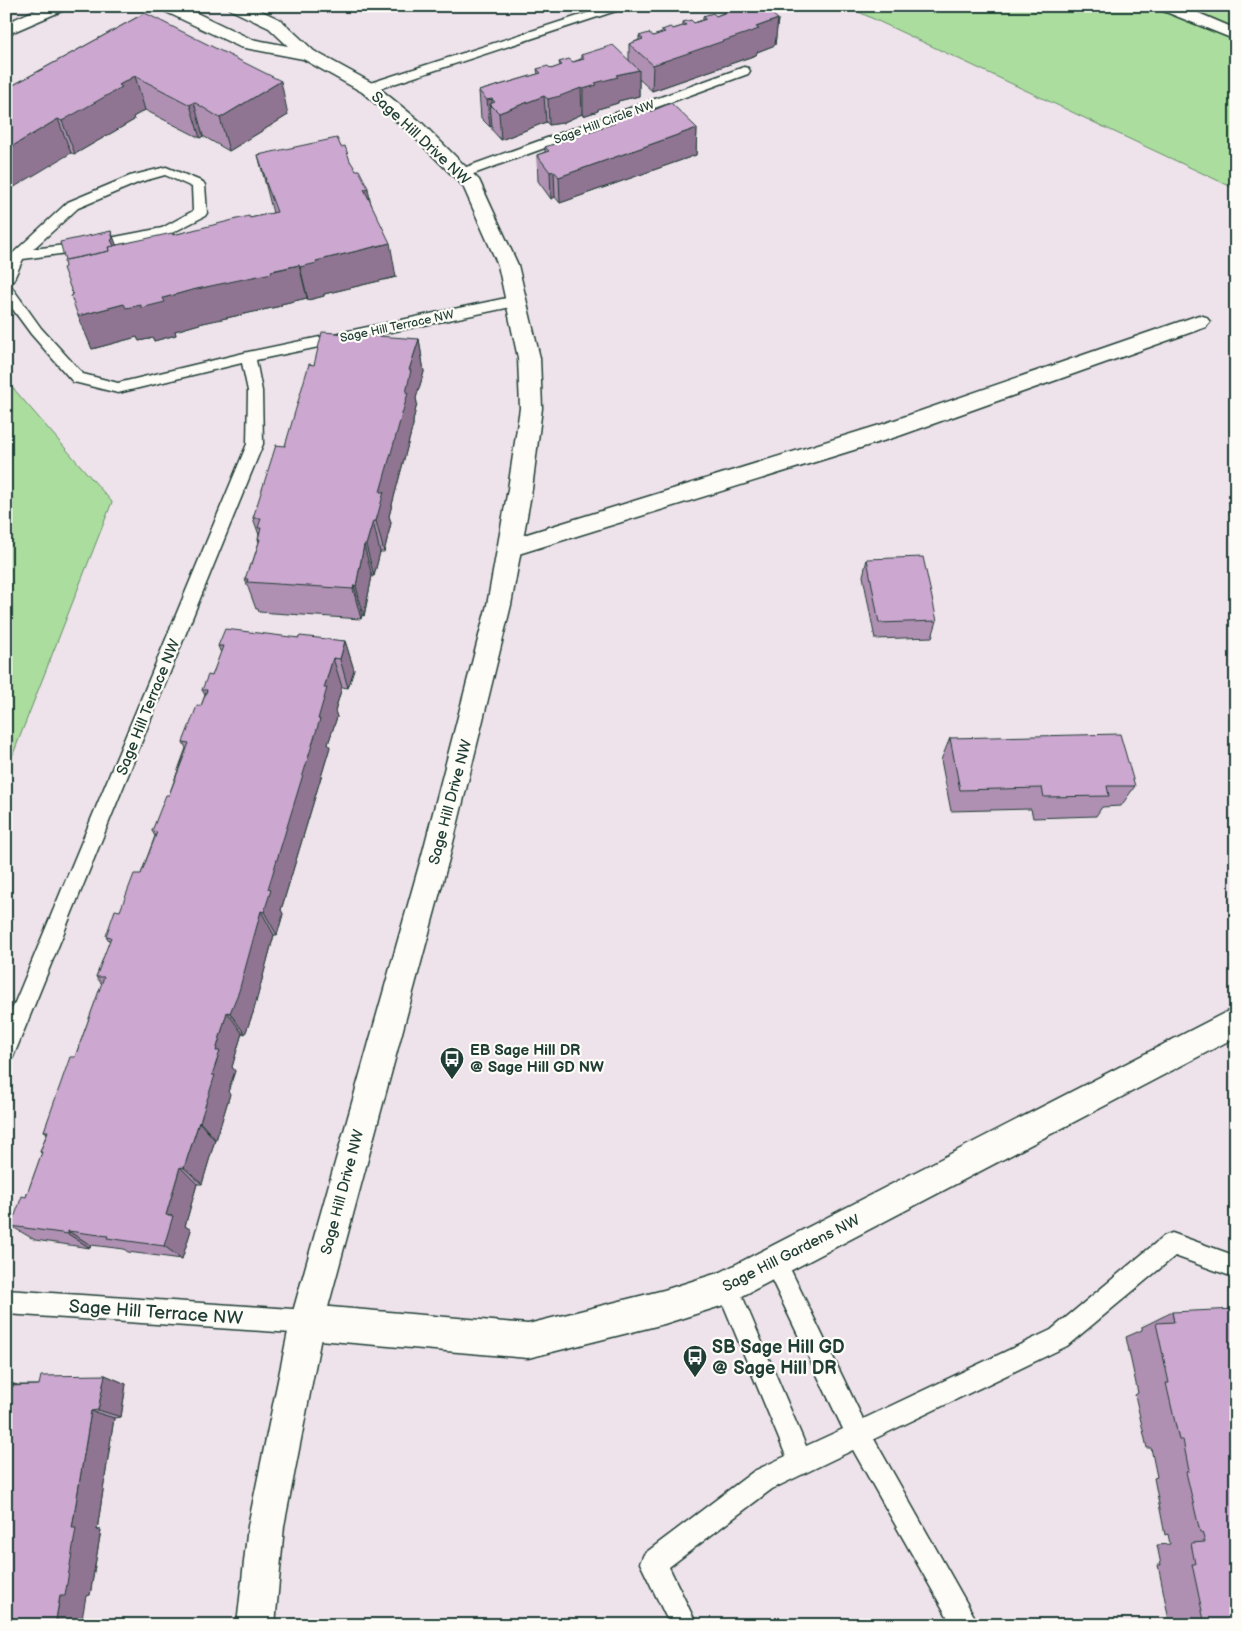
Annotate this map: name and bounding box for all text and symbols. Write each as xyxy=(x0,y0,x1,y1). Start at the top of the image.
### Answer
street label: Sage Hill Drive NW xyxy=(367,87,474,189)
street label: Sage Hill Circle NW xyxy=(552,97,657,148)
street label: Sage Hill Terrace NW xyxy=(339,307,456,346)
street label: Sage Hill Terrace NW xyxy=(112,636,185,778)
street label: Sage Hill Drive NW xyxy=(425,737,476,867)
place label: EB Sage Hill DR @ Sage Hill GD NW xyxy=(470,1041,604,1077)
bus stop icon: EB Sage Hill DR @ Sage Hill GD NW xyxy=(439,1046,465,1080)
street label: Sage Hill Drive NW xyxy=(317,1127,368,1257)
street label: Sage Hill Gardens NW xyxy=(719,1210,863,1296)
street label: Sage Hill Terrace NW xyxy=(68,1296,244,1329)
place label: SB Sage Hill GD @ Sage Hill DR xyxy=(712,1337,845,1379)
bus stop icon: SB Sage Hill GD @ Sage Hill DR xyxy=(682,1344,708,1378)

